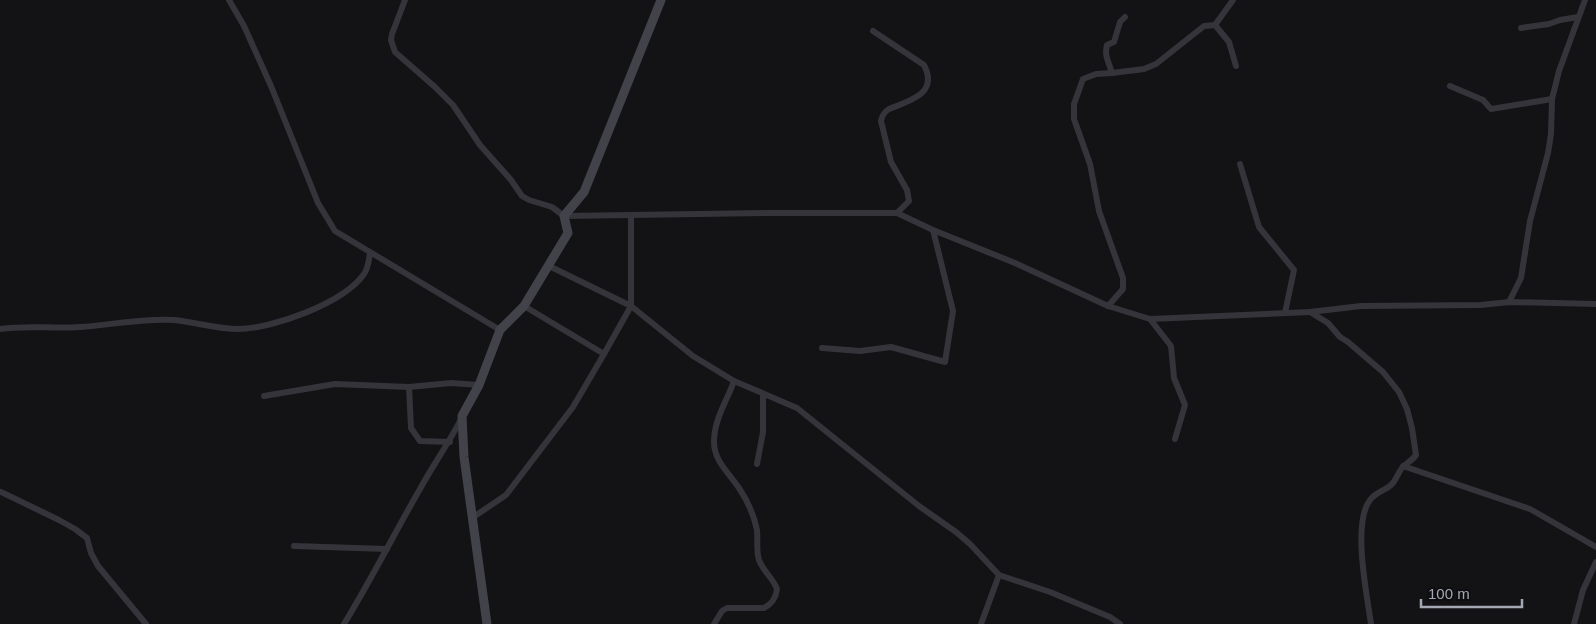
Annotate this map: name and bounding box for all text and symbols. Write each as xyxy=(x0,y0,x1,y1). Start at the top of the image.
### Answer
scale bar xyxy=(1421,576,1522,608)
text: 100 m xyxy=(1428,585,1470,602)

